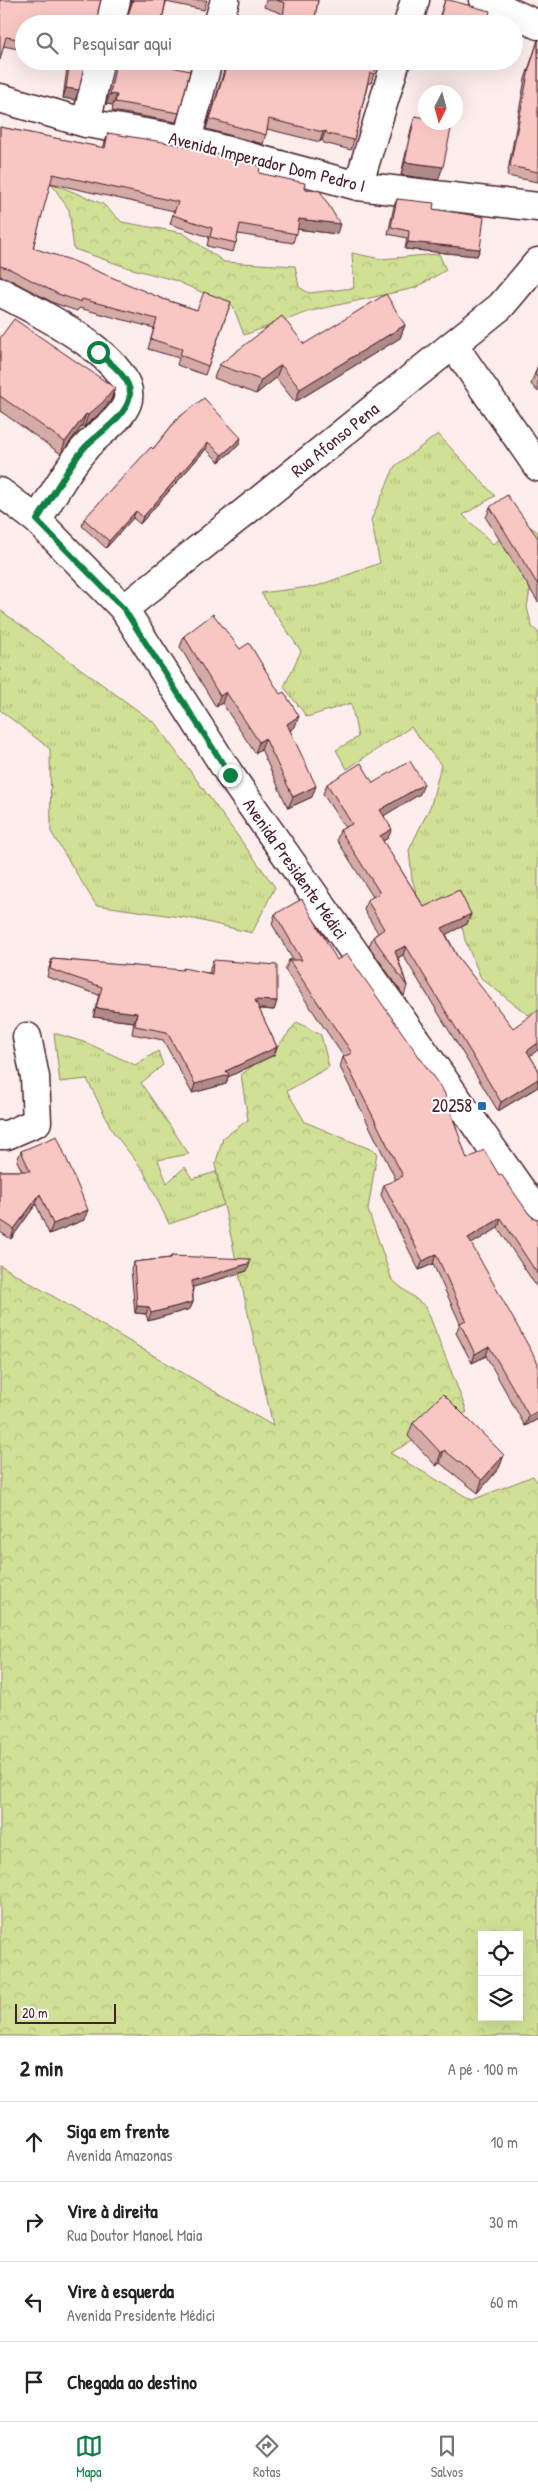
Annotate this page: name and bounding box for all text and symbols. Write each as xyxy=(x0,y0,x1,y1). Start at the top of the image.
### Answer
search box xyxy=(15,15,523,70)
icon: search xyxy=(33,29,61,57)
text: Pesquisar aqui xyxy=(73,30,172,56)
north arrow xyxy=(418,85,463,130)
street label: Avenida Imperador Dom Pedro I xyxy=(166,125,368,198)
route start xyxy=(87,341,110,364)
street label: Rua Afonso Pena xyxy=(285,396,384,483)
route end xyxy=(219,764,242,787)
street label: Avenida Presidente Médici xyxy=(237,793,354,944)
place label: 20258 xyxy=(432,1093,472,1118)
marker: 20258 xyxy=(476,1100,488,1112)
map controls xyxy=(478,1931,523,2021)
button: locate xyxy=(478,1931,523,1976)
button: layers xyxy=(478,1976,523,2021)
scale bar xyxy=(15,2001,116,2024)
text: 20 m xyxy=(22,2003,48,2022)
text: 2 min xyxy=(20,2054,63,2083)
text: A pé · 100 m xyxy=(448,2058,518,2080)
text: Siga em frente xyxy=(67,2118,170,2144)
icon: ahead xyxy=(20,2128,48,2156)
text: 10 m xyxy=(490,2131,518,2153)
text: Avenida Amazonas xyxy=(67,2144,173,2166)
text: Vire à direita xyxy=(67,2198,158,2224)
icon: right xyxy=(20,2208,48,2236)
text: 30 m xyxy=(489,2211,518,2233)
text: Rua Doutor Manoel Maia xyxy=(67,2224,202,2246)
text: Vire à esquerda xyxy=(67,2278,174,2304)
icon: left xyxy=(20,2288,48,2316)
text: 60 m xyxy=(490,2291,518,2313)
text: Avenida Presidente Médici xyxy=(67,2304,215,2326)
icon: arrive xyxy=(20,2368,48,2396)
text: Chegada ao destino xyxy=(67,2369,197,2395)
tab: Mapa xyxy=(75,2432,103,2481)
tab: Rotas xyxy=(253,2432,281,2481)
tab: Salvos xyxy=(431,2432,463,2481)

